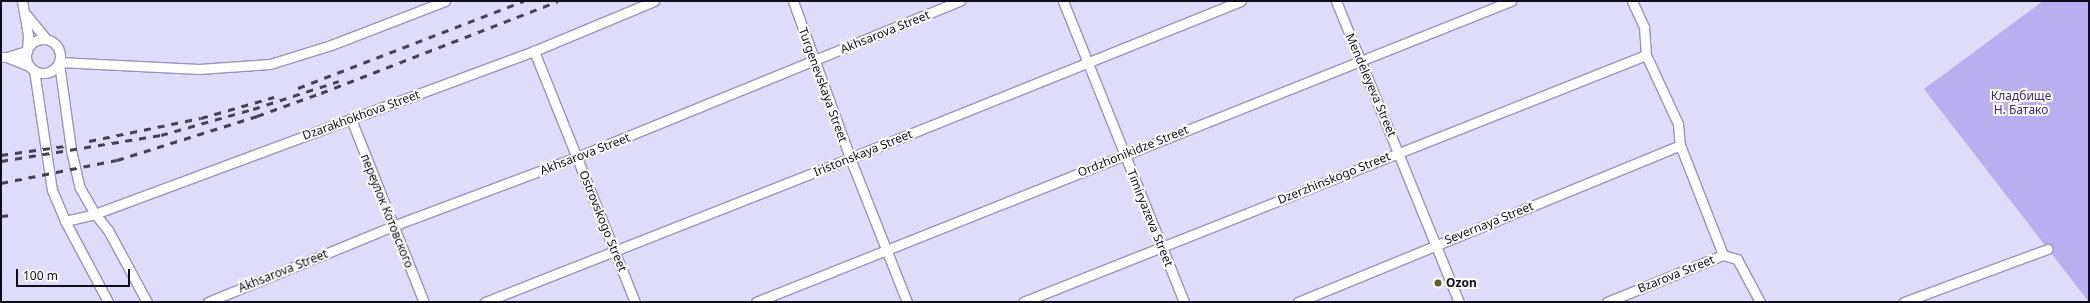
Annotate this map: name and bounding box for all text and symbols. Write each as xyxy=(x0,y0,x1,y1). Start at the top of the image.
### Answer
street label: Akhsarova Street xyxy=(838,8,932,56)
street label: Turgenevskaya Street xyxy=(796,26,850,144)
street label: Mendeleyeva Street xyxy=(1343,31,1399,139)
street label: Dzarakhokhova Street xyxy=(300,87,422,143)
park label: Кладбище Н. Батако xyxy=(1991,89,2051,117)
street label: Ordzhonikidze Street xyxy=(1076,122,1190,180)
street label: Iristonskaya Street xyxy=(812,127,914,179)
street label: Akhsarova Street xyxy=(538,130,632,178)
street label: Dzerzhinskogo Street xyxy=(1275,149,1393,207)
street label: переулок Котовского xyxy=(358,152,416,270)
street label: Timiryazeva Street xyxy=(1124,167,1176,269)
street label: Ostrovskogo Street xyxy=(576,168,630,274)
street label: Severnaya Street xyxy=(1442,199,1536,247)
street label: Akhsarova Street xyxy=(236,247,330,295)
street label: Bzarova Street xyxy=(1636,252,1716,296)
scale bar xyxy=(18,261,132,287)
text: 100 m xyxy=(23,267,58,284)
place label: Ozon xyxy=(1446,276,1477,290)
marker: Ozon xyxy=(1433,278,1443,288)

